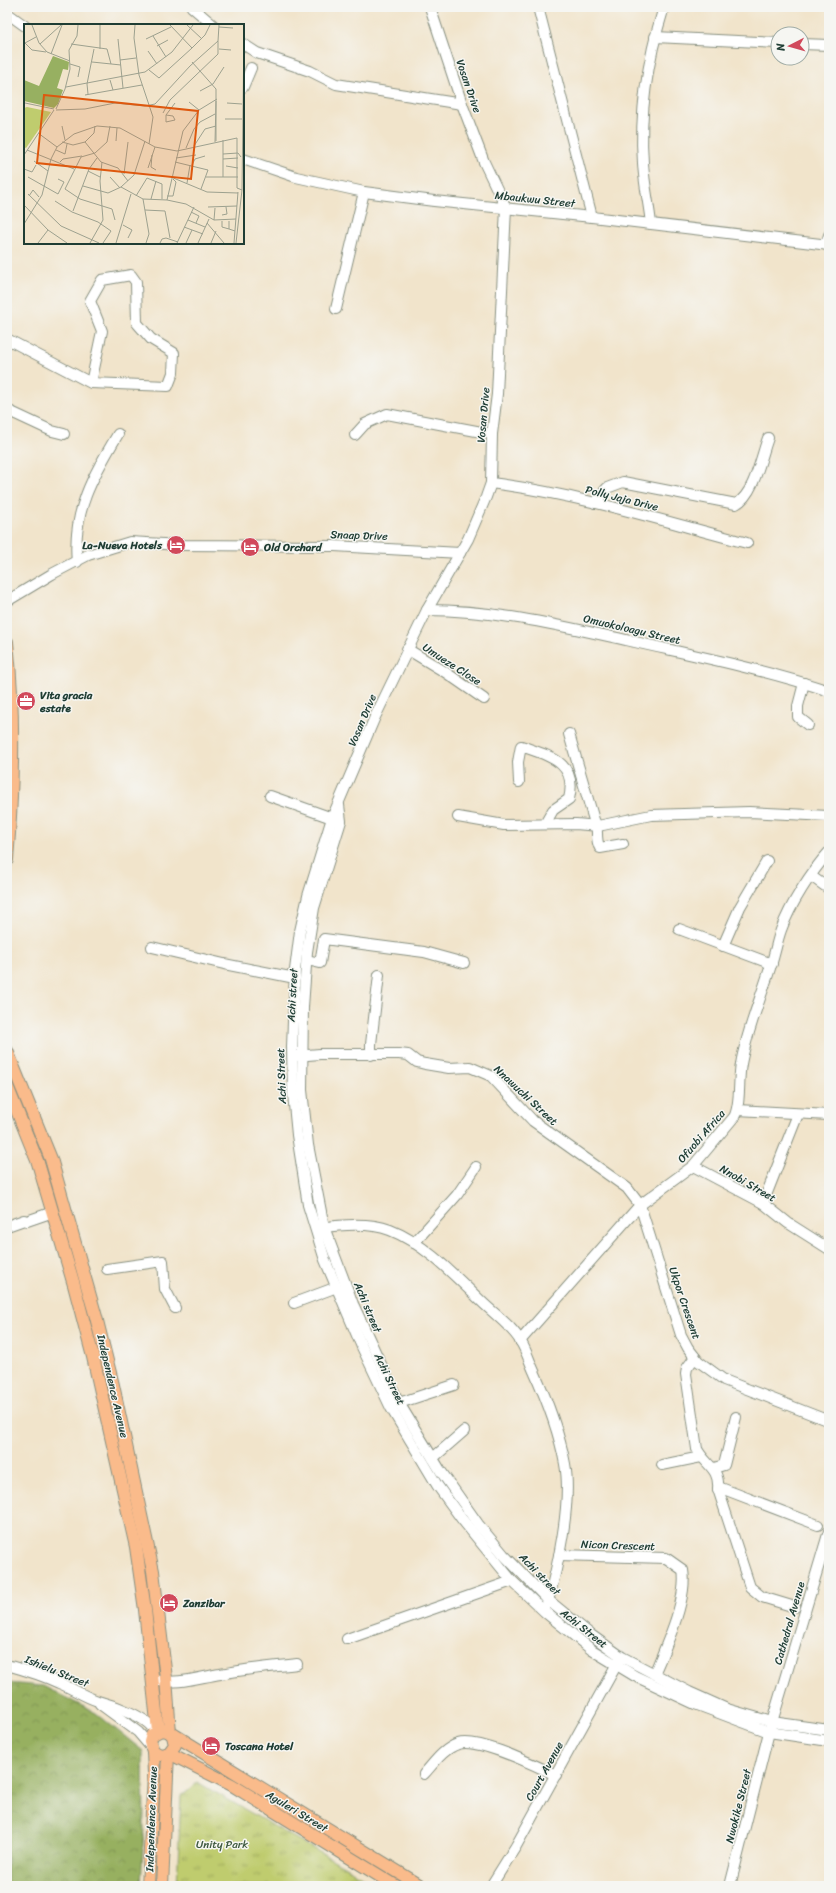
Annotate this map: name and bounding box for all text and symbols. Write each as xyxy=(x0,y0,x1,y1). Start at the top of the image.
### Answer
inset map xyxy=(24,24,244,244)
north arrow xyxy=(770,26,810,66)
text: N xyxy=(771,42,791,53)
street label: Vosan Drive xyxy=(451,57,487,116)
street label: Mbaukwu Street xyxy=(494,186,577,213)
street label: Vosan Drive xyxy=(472,386,495,443)
street label: Polly Jaja Drive xyxy=(583,480,661,517)
street label: Snaap Drive xyxy=(330,525,388,546)
hotel icon: La-Nueva Hotels xyxy=(165,534,187,556)
place label: La-Nueva Hotels xyxy=(82,536,163,555)
hotel icon: Old Orchard xyxy=(239,536,261,558)
place label: Old Orchard xyxy=(263,538,323,557)
street label: Omuokoloagu Street xyxy=(581,609,683,650)
street label: Umueze Close xyxy=(418,638,485,691)
place label: Vita gracia estate xyxy=(39,686,93,718)
office icon: Vita gracia estate xyxy=(15,690,37,712)
street label: Vosan Drive xyxy=(343,691,382,749)
street label: Achi street xyxy=(282,967,303,1023)
street label: Achi Street xyxy=(271,1047,292,1105)
street label: Nnawuchi Street xyxy=(489,1060,562,1130)
street label: Ofuobi Africa xyxy=(673,1105,730,1167)
street label: Nnobi Street xyxy=(716,1160,780,1207)
street label: Ukpor Crescent xyxy=(663,1264,706,1342)
street label: Achi street xyxy=(348,1278,387,1336)
street label: Independence Avenue xyxy=(91,1331,134,1440)
street label: Achi Street xyxy=(368,1349,410,1409)
street label: Nicon Crescent xyxy=(581,1535,656,1556)
street label: Achi street xyxy=(513,1548,565,1601)
street label: Cathedral Avenue xyxy=(769,1579,811,1667)
hotel icon: Zanzibar xyxy=(158,1592,180,1614)
place label: Zanzibar xyxy=(182,1594,226,1613)
street label: Achi Street xyxy=(555,1603,612,1653)
street label: Ishielu Street xyxy=(21,1650,92,1693)
hotel icon: Toscana Hotel xyxy=(200,1735,222,1757)
place label: Toscana Hotel xyxy=(225,1737,294,1756)
street label: Court Avenue xyxy=(520,1738,569,1805)
street label: Independence Avenue xyxy=(140,1766,163,1873)
street label: Nwokike Street xyxy=(720,1767,757,1845)
street label: Aguleri Street xyxy=(261,1785,332,1838)
park label: Unity Park xyxy=(196,1835,248,1854)

